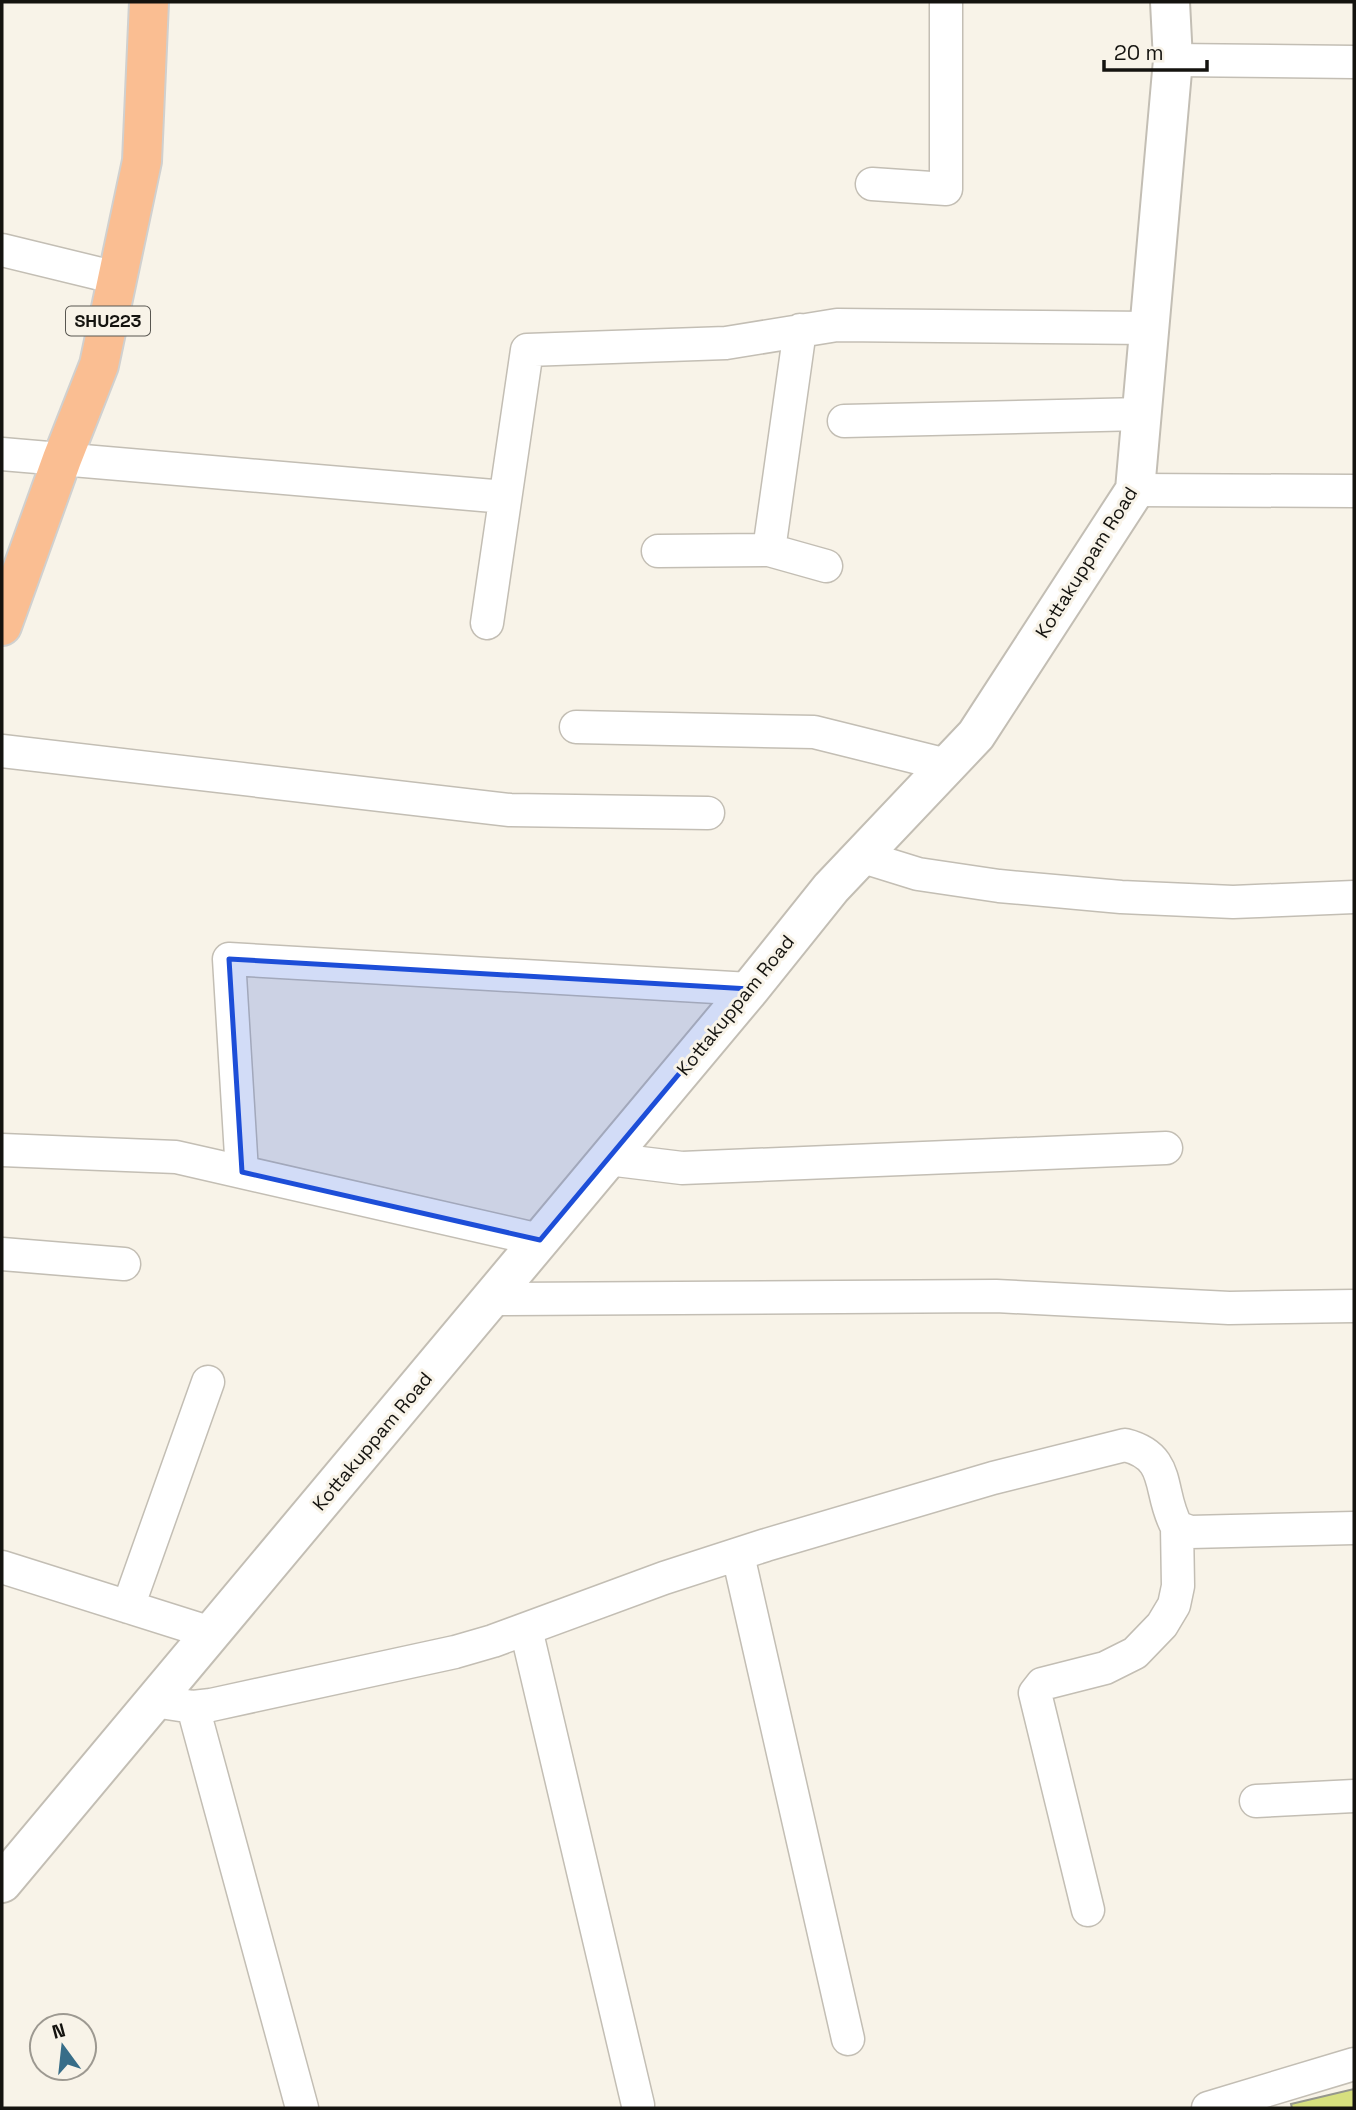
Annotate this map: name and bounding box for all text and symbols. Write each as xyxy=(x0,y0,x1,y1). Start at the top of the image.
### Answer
scale bar xyxy=(1104,28,1207,72)
text: 20 m xyxy=(1114,39,1164,66)
road number: SHU223 xyxy=(66,306,150,335)
street label: Kottakuppam Road xyxy=(1030,482,1143,643)
street label: Kottakuppam Road xyxy=(671,930,800,1081)
street label: Kottakuppam Road xyxy=(307,1367,438,1516)
north arrow xyxy=(28,2012,98,2082)
text: N xyxy=(49,2017,68,2045)

